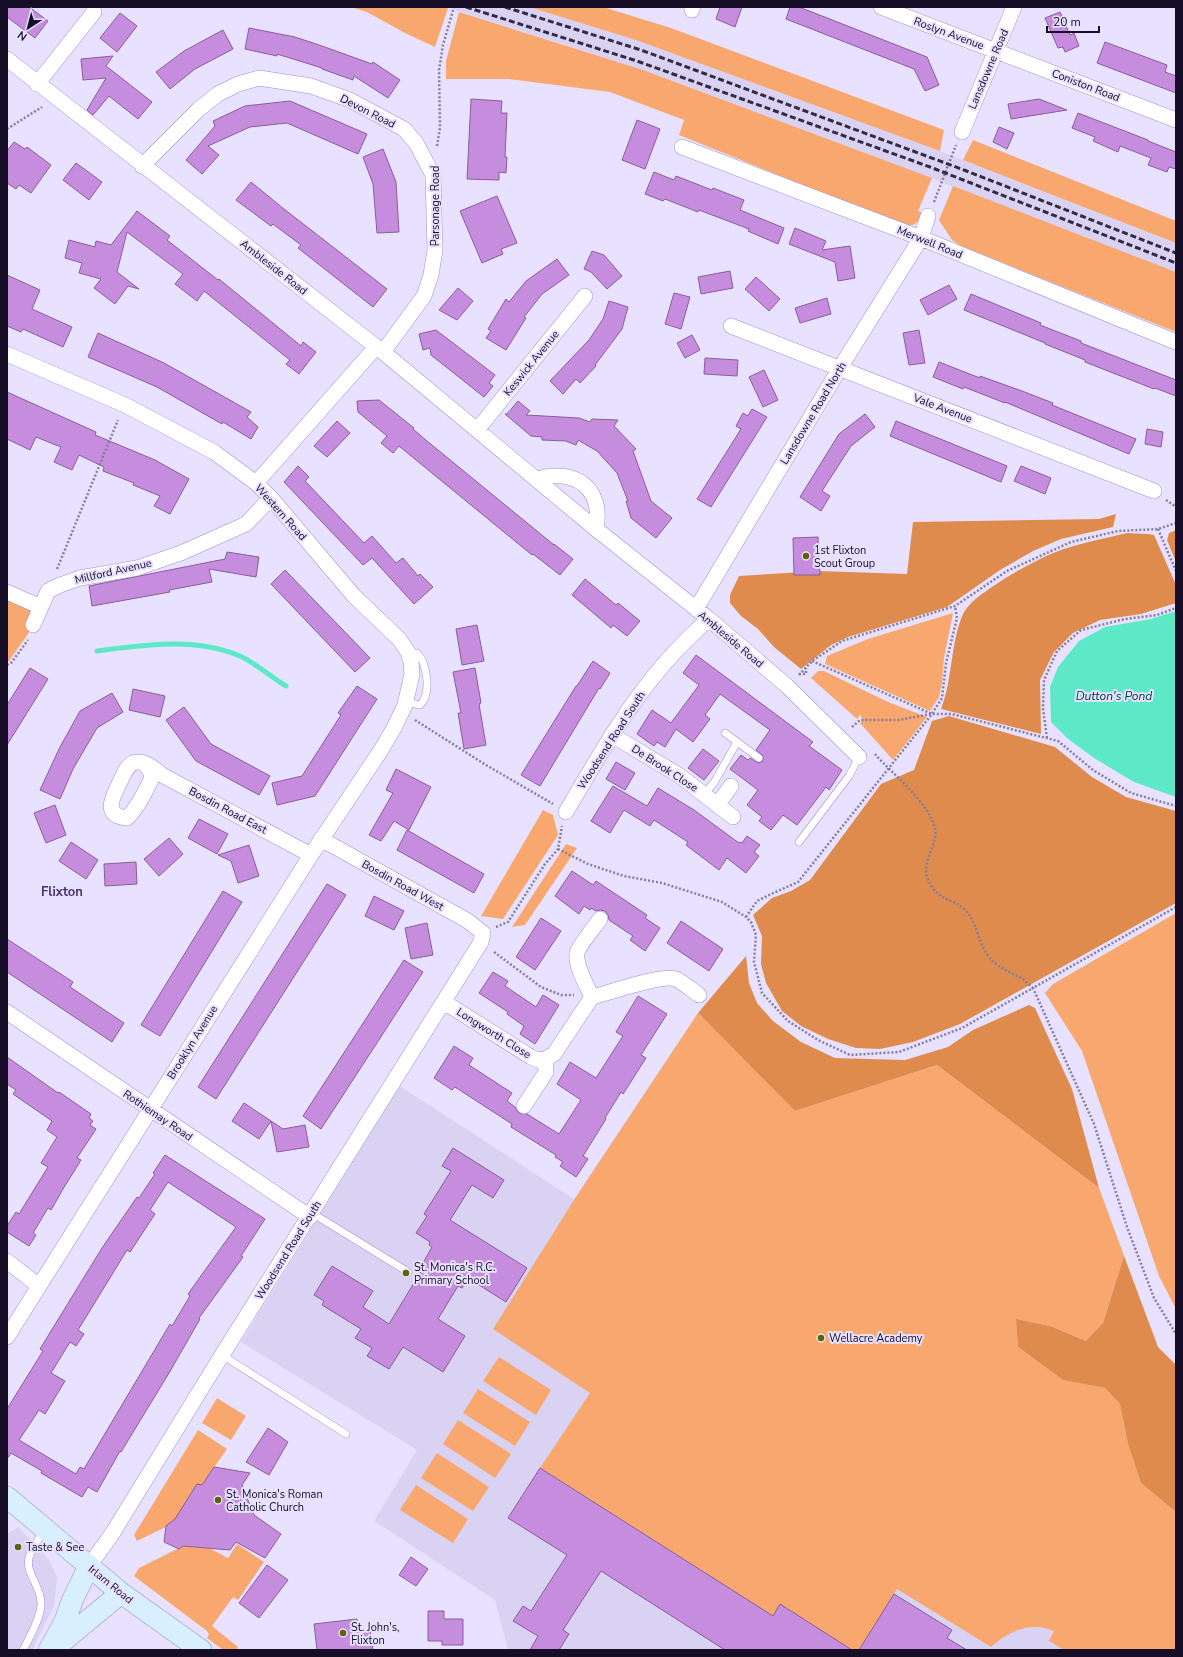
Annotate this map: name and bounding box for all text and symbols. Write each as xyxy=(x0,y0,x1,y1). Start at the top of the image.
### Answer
north arrow xyxy=(8,8,48,48)
scale bar xyxy=(1047,8,1099,34)
street label: Roslyn Avenue xyxy=(912,14,986,53)
text: 20 m xyxy=(1053,14,1081,30)
text: N xyxy=(15,27,30,44)
street label: Lansdowne Road xyxy=(965,27,1012,112)
street label: Coniston Road xyxy=(1050,66,1122,105)
street label: Devon Road xyxy=(337,91,398,132)
street label: Parsonage Road xyxy=(428,166,443,246)
street label: Merwell Road xyxy=(895,222,965,262)
street label: Ambleside Road xyxy=(237,236,310,298)
street label: Keswick Avenue xyxy=(500,327,563,399)
street label: Lansdowne Road North xyxy=(777,359,850,467)
street label: Vale Avenue xyxy=(910,390,975,427)
street label: Western Road xyxy=(251,481,310,544)
place label: 1st Flixton Scout Group xyxy=(814,543,875,571)
marker: 1st Flixton Scout Group xyxy=(801,551,811,561)
street label: Millford Avenue xyxy=(73,555,153,588)
street label: Ambleside Road xyxy=(695,607,767,671)
street label: Woodsend Road South xyxy=(574,688,649,792)
water label: Dutton's Pond xyxy=(1076,688,1152,704)
street label: De Brook Close xyxy=(629,741,701,796)
street label: Bosdin Road East xyxy=(186,784,270,837)
street label: Bosdin Road West xyxy=(359,857,447,914)
district label: Flixton xyxy=(41,883,83,901)
street label: Brooklyn Avenue xyxy=(164,1002,221,1082)
street label: Longworth Close xyxy=(454,1005,534,1062)
street label: Rothiemay Road xyxy=(120,1087,196,1144)
street label: Woodsend Road South xyxy=(252,1198,325,1303)
place label: St. Monica's R.C. Primary School xyxy=(414,1260,495,1288)
marker: St. Monica's R.C. Primary School xyxy=(401,1268,411,1278)
place label: Wellacre Academy xyxy=(829,1331,923,1346)
marker: Wellacre Academy xyxy=(816,1333,826,1343)
place label: St. Monica's Roman Catholic Church xyxy=(226,1487,323,1515)
marker: St. Monica's Roman Catholic Church xyxy=(213,1495,223,1505)
place label: Taste & See xyxy=(26,1540,84,1555)
marker: Taste & See xyxy=(13,1542,23,1552)
street label: Irlam Road xyxy=(85,1562,136,1607)
place label: St. John's, Flixton xyxy=(351,1620,399,1648)
marker: St. John's, Flixton xyxy=(338,1628,348,1638)

